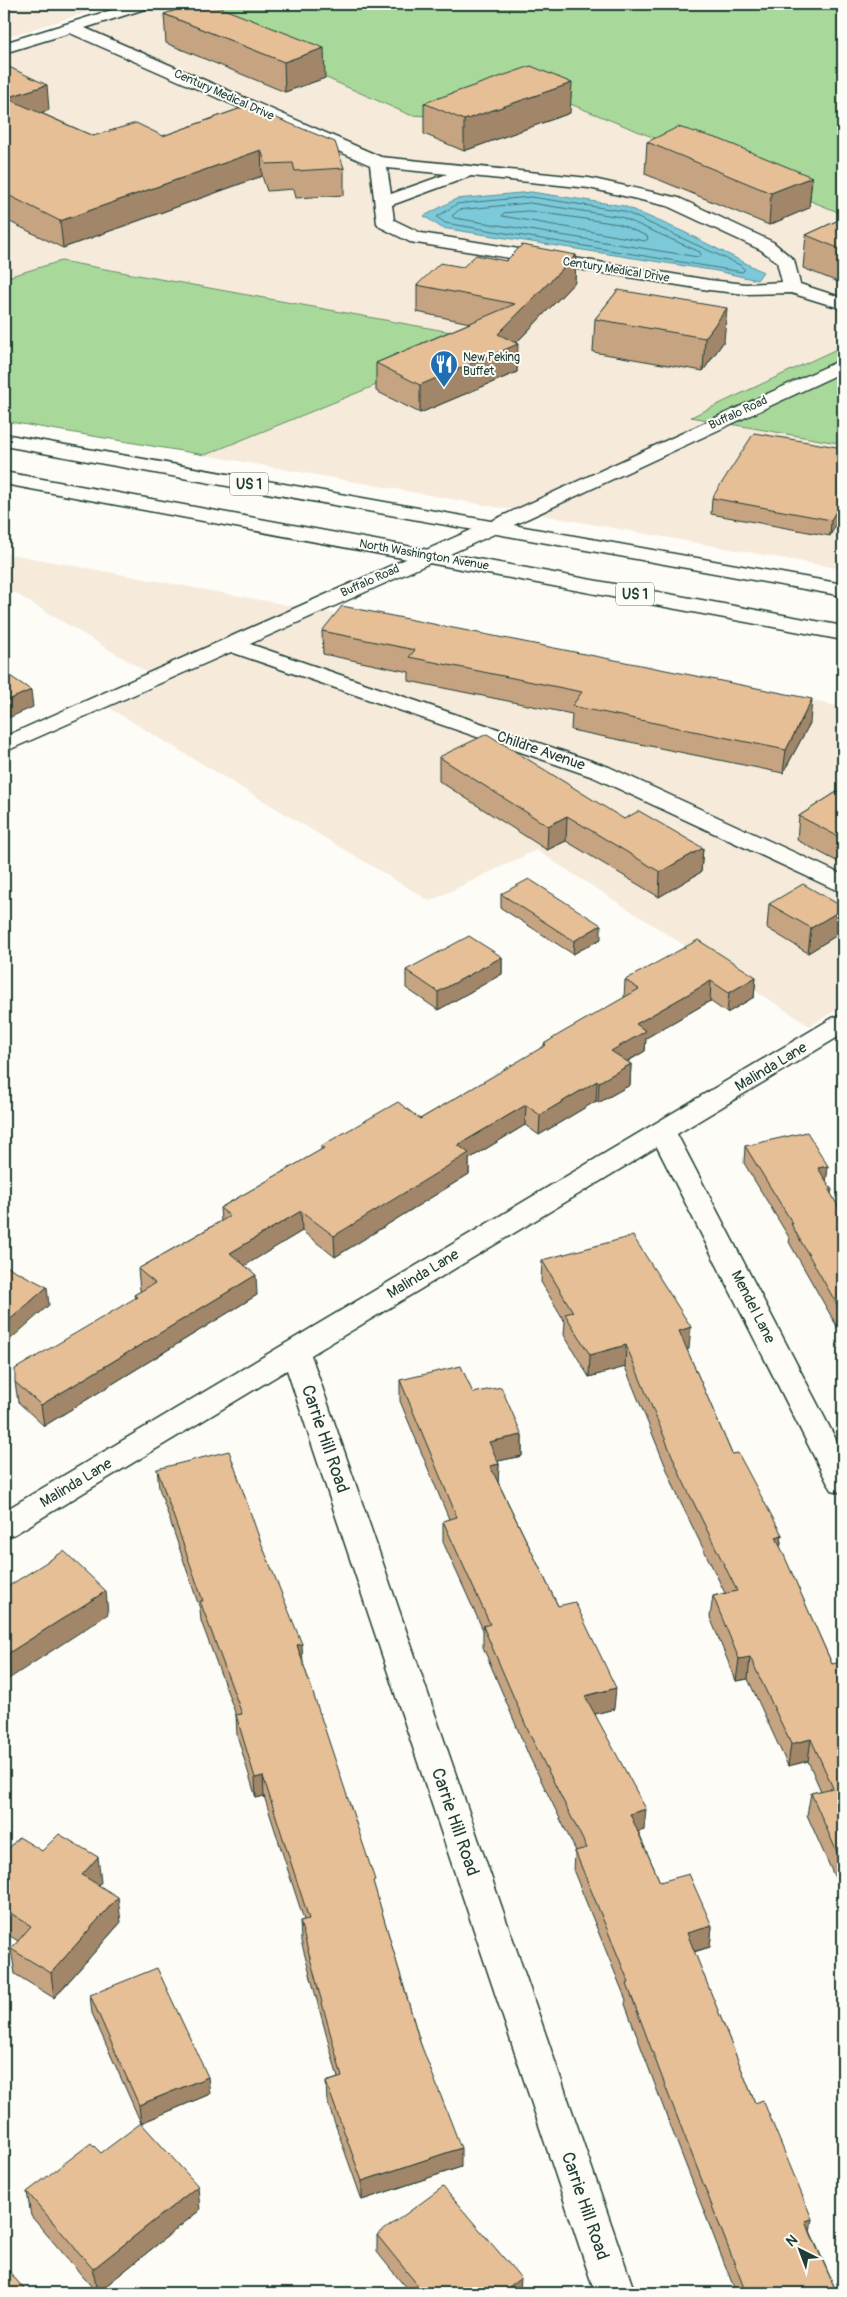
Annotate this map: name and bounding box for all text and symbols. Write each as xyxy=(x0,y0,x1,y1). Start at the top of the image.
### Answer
street label: Century Medical Drive xyxy=(172,66,276,124)
street label: Century Medical Drive xyxy=(562,254,671,286)
restaurant icon: New Peking Buffet xyxy=(429,349,459,388)
place label: New Peking Buffet xyxy=(463,350,520,379)
street label: Buffalo Road xyxy=(706,393,770,433)
road number: US 1 xyxy=(230,472,268,496)
street label: North Washington Avenue xyxy=(358,536,490,574)
street label: Buffalo Road xyxy=(338,561,402,601)
road number: US 1 xyxy=(616,582,654,606)
street label: Childre Avenue xyxy=(494,727,588,775)
street label: Malinda Lane xyxy=(731,1038,811,1096)
street label: Malinda Lane xyxy=(383,1245,463,1303)
street label: Mendel Lane xyxy=(727,1267,780,1347)
street label: Carrie Hill Road xyxy=(296,1382,354,1496)
street label: Malinda Lane xyxy=(36,1454,116,1512)
street label: Carrie Hill Road xyxy=(426,1765,484,1879)
street label: Carrie Hill Road xyxy=(556,2149,614,2263)
north arrow xyxy=(774,2224,824,2274)
text: N xyxy=(782,2231,801,2250)

